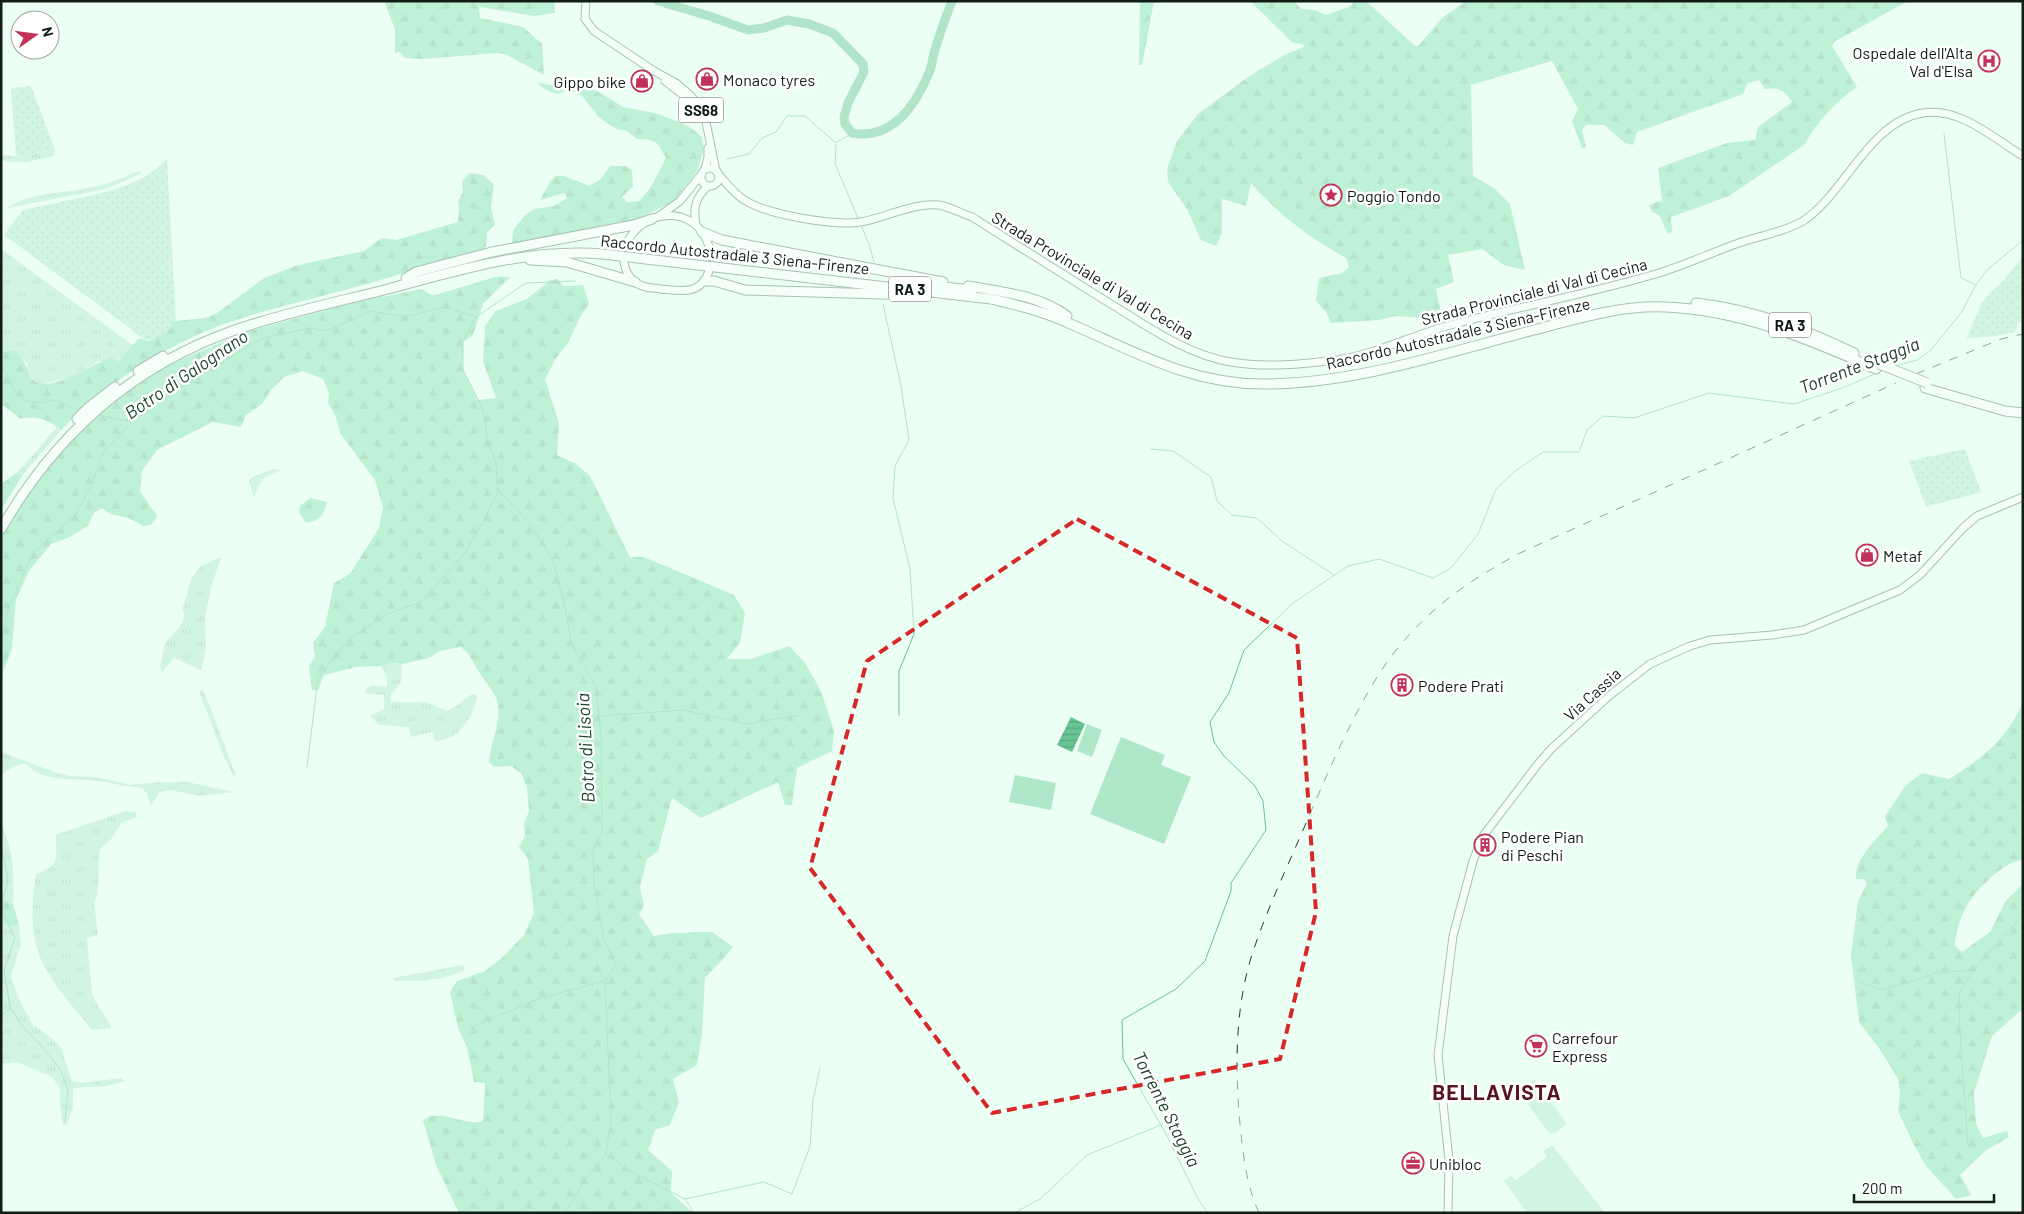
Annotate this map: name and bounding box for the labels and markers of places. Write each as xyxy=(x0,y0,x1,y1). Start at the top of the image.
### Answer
place label: Ospedale dell'Alta Val d'Elsa xyxy=(1853,43,1973,80)
hospital icon: Ospedale dell'Alta Val d'Elsa xyxy=(1977,49,2001,73)
shop icon: Monaco tyres xyxy=(695,67,719,91)
shop icon: Gippo bike xyxy=(630,69,654,93)
place label: Monaco tyres xyxy=(723,70,815,89)
place label: Gippo bike xyxy=(554,72,626,91)
place icon: Poggio Tondo xyxy=(1319,183,1343,207)
place label: Poggio Tondo xyxy=(1347,186,1441,205)
shop icon: Metaf xyxy=(1855,543,1879,567)
place label: Metaf xyxy=(1883,546,1923,565)
building icon: Podere Prati xyxy=(1390,673,1414,697)
place label: Podere Prati xyxy=(1418,676,1504,695)
place label: Podere Pian di Peschi xyxy=(1501,827,1584,864)
building icon: Podere Pian di Peschi xyxy=(1473,833,1497,857)
place label: Carrefour Express xyxy=(1552,1028,1618,1065)
supermarket icon: Carrefour Express xyxy=(1524,1034,1548,1058)
office icon: Unibloc xyxy=(1401,1151,1425,1175)
place label: Unibloc xyxy=(1429,1154,1482,1173)

